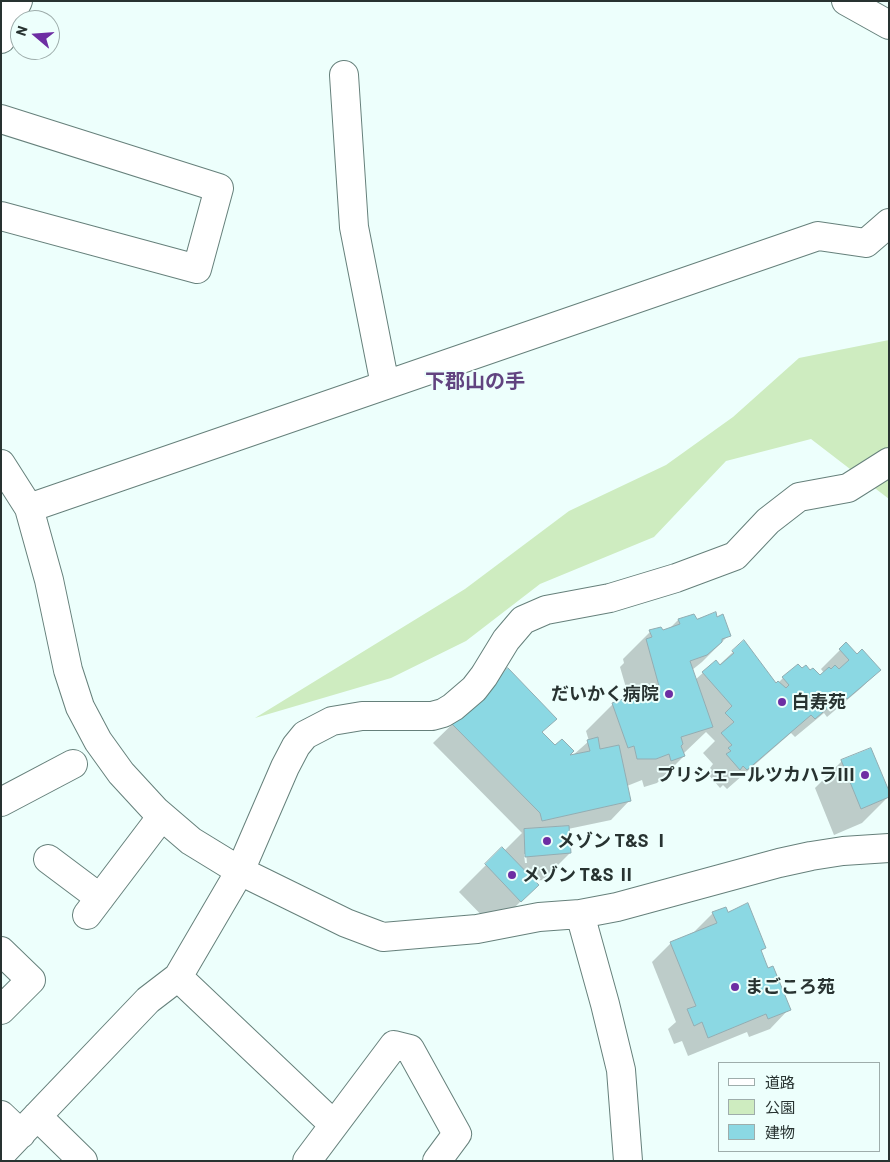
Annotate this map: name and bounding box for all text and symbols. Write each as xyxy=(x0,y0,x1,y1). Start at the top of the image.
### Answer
north arrow xyxy=(10,10,60,60)
text: N xyxy=(12,23,31,38)
district label: 下郡山の手 xyxy=(425,369,525,393)
place label: だいかく病院 xyxy=(551,683,659,705)
marker: だいかく病院 xyxy=(663,688,675,700)
place label: 白寿苑 xyxy=(792,691,846,713)
marker: 白寿苑 xyxy=(776,696,788,708)
place label: プリシェールツカハラⅢ xyxy=(657,764,855,786)
marker: プリシェールツカハラⅢ xyxy=(859,769,871,781)
place label: メゾン T&S Ⅰ xyxy=(557,830,670,852)
marker: メゾン T&S Ⅰ xyxy=(541,835,553,847)
place label: メゾン T&S Ⅱ xyxy=(522,864,635,886)
marker: メゾン T&S Ⅱ xyxy=(506,869,518,881)
place label: まごころ苑 xyxy=(745,976,835,998)
marker: まごころ苑 xyxy=(729,981,741,993)
legend xyxy=(718,1062,880,1152)
text: 道路 xyxy=(765,1073,795,1091)
text: 公園 xyxy=(765,1098,795,1116)
text: 建物 xyxy=(765,1123,795,1141)

